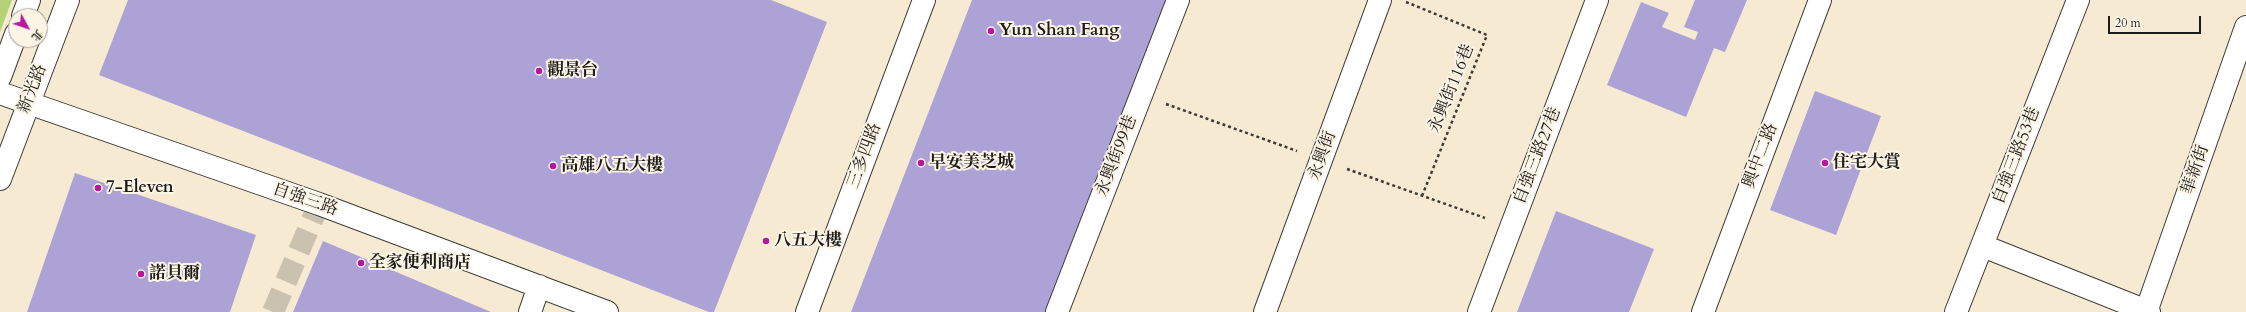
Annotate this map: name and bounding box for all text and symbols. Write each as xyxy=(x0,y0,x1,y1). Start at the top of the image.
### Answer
north arrow xyxy=(8,8,48,48)
scale bar xyxy=(2110,8,2203,34)
text: 20 m xyxy=(2115,15,2141,31)
place label: Yun Shan Fang xyxy=(999,21,1119,41)
text: 北 xyxy=(28,26,46,44)
marker: Yun Shan Fang xyxy=(986,26,996,36)
street label: 永興街116巷 xyxy=(1425,42,1479,136)
place label: 觀景台 xyxy=(547,61,598,81)
street label: 新光路 xyxy=(14,62,52,116)
marker: 觀景台 xyxy=(534,66,544,76)
street label: 自強三路27巷 xyxy=(1510,105,1566,207)
street label: 自強三路53巷 xyxy=(1989,105,2045,207)
street label: 永興街99巷 xyxy=(1092,112,1142,200)
street label: 三多四路 xyxy=(844,121,886,191)
street label: 興中二路 xyxy=(1739,121,1783,191)
street label: 永興街 xyxy=(1305,129,1341,183)
street label: 華新街 xyxy=(2178,143,2214,197)
place label: 早安美芝城 xyxy=(929,153,1014,173)
place label: 住宅大賞 xyxy=(1833,153,1901,173)
place label: 高雄八五大樓 xyxy=(561,156,663,176)
marker: 早安美芝城 xyxy=(916,158,926,168)
marker: 住宅大賞 xyxy=(1820,158,1830,168)
marker: 高雄八五大樓 xyxy=(548,161,558,171)
place label: 7-Eleven xyxy=(106,178,174,198)
street label: 自強三路 xyxy=(270,179,340,221)
marker: 7-Eleven xyxy=(93,183,103,193)
place label: 八五大樓 xyxy=(774,231,842,251)
marker: 八五大樓 xyxy=(761,236,771,246)
place label: 全家便利商店 xyxy=(369,253,471,273)
marker: 全家便利商店 xyxy=(356,258,366,268)
place label: 諾貝爾 xyxy=(149,264,200,284)
marker: 諾貝爾 xyxy=(136,269,146,279)

